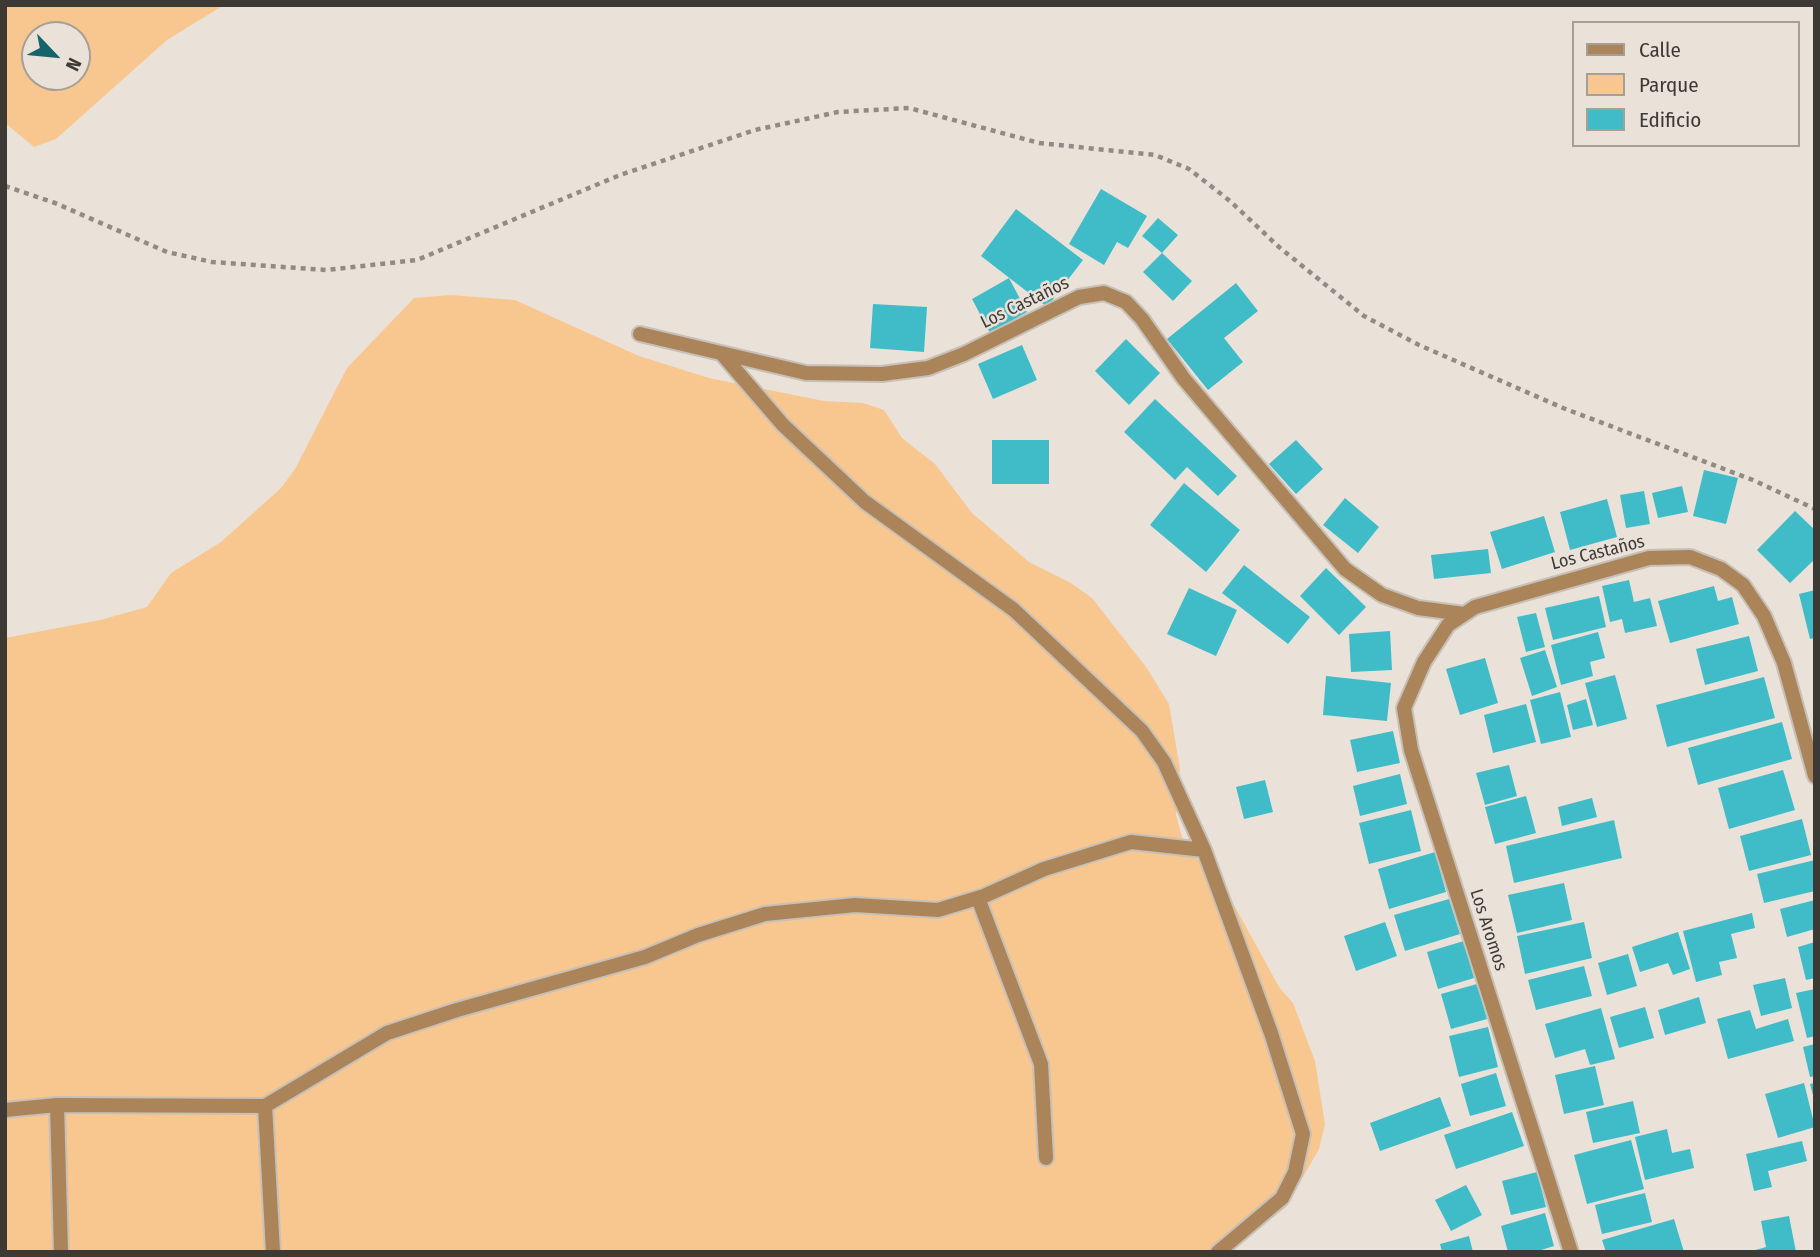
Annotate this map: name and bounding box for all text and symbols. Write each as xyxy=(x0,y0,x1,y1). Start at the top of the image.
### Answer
north arrow xyxy=(21,21,91,91)
legend xyxy=(1572,21,1799,147)
text: Calle xyxy=(1639,37,1681,63)
text: N xyxy=(61,54,86,75)
text: Parque xyxy=(1639,72,1699,98)
text: Edificio xyxy=(1639,107,1701,133)
street label: Los Castaños xyxy=(977,272,1073,334)
street label: Los Castaños xyxy=(1549,531,1647,575)
street label: Los Aromos xyxy=(1465,886,1511,974)

